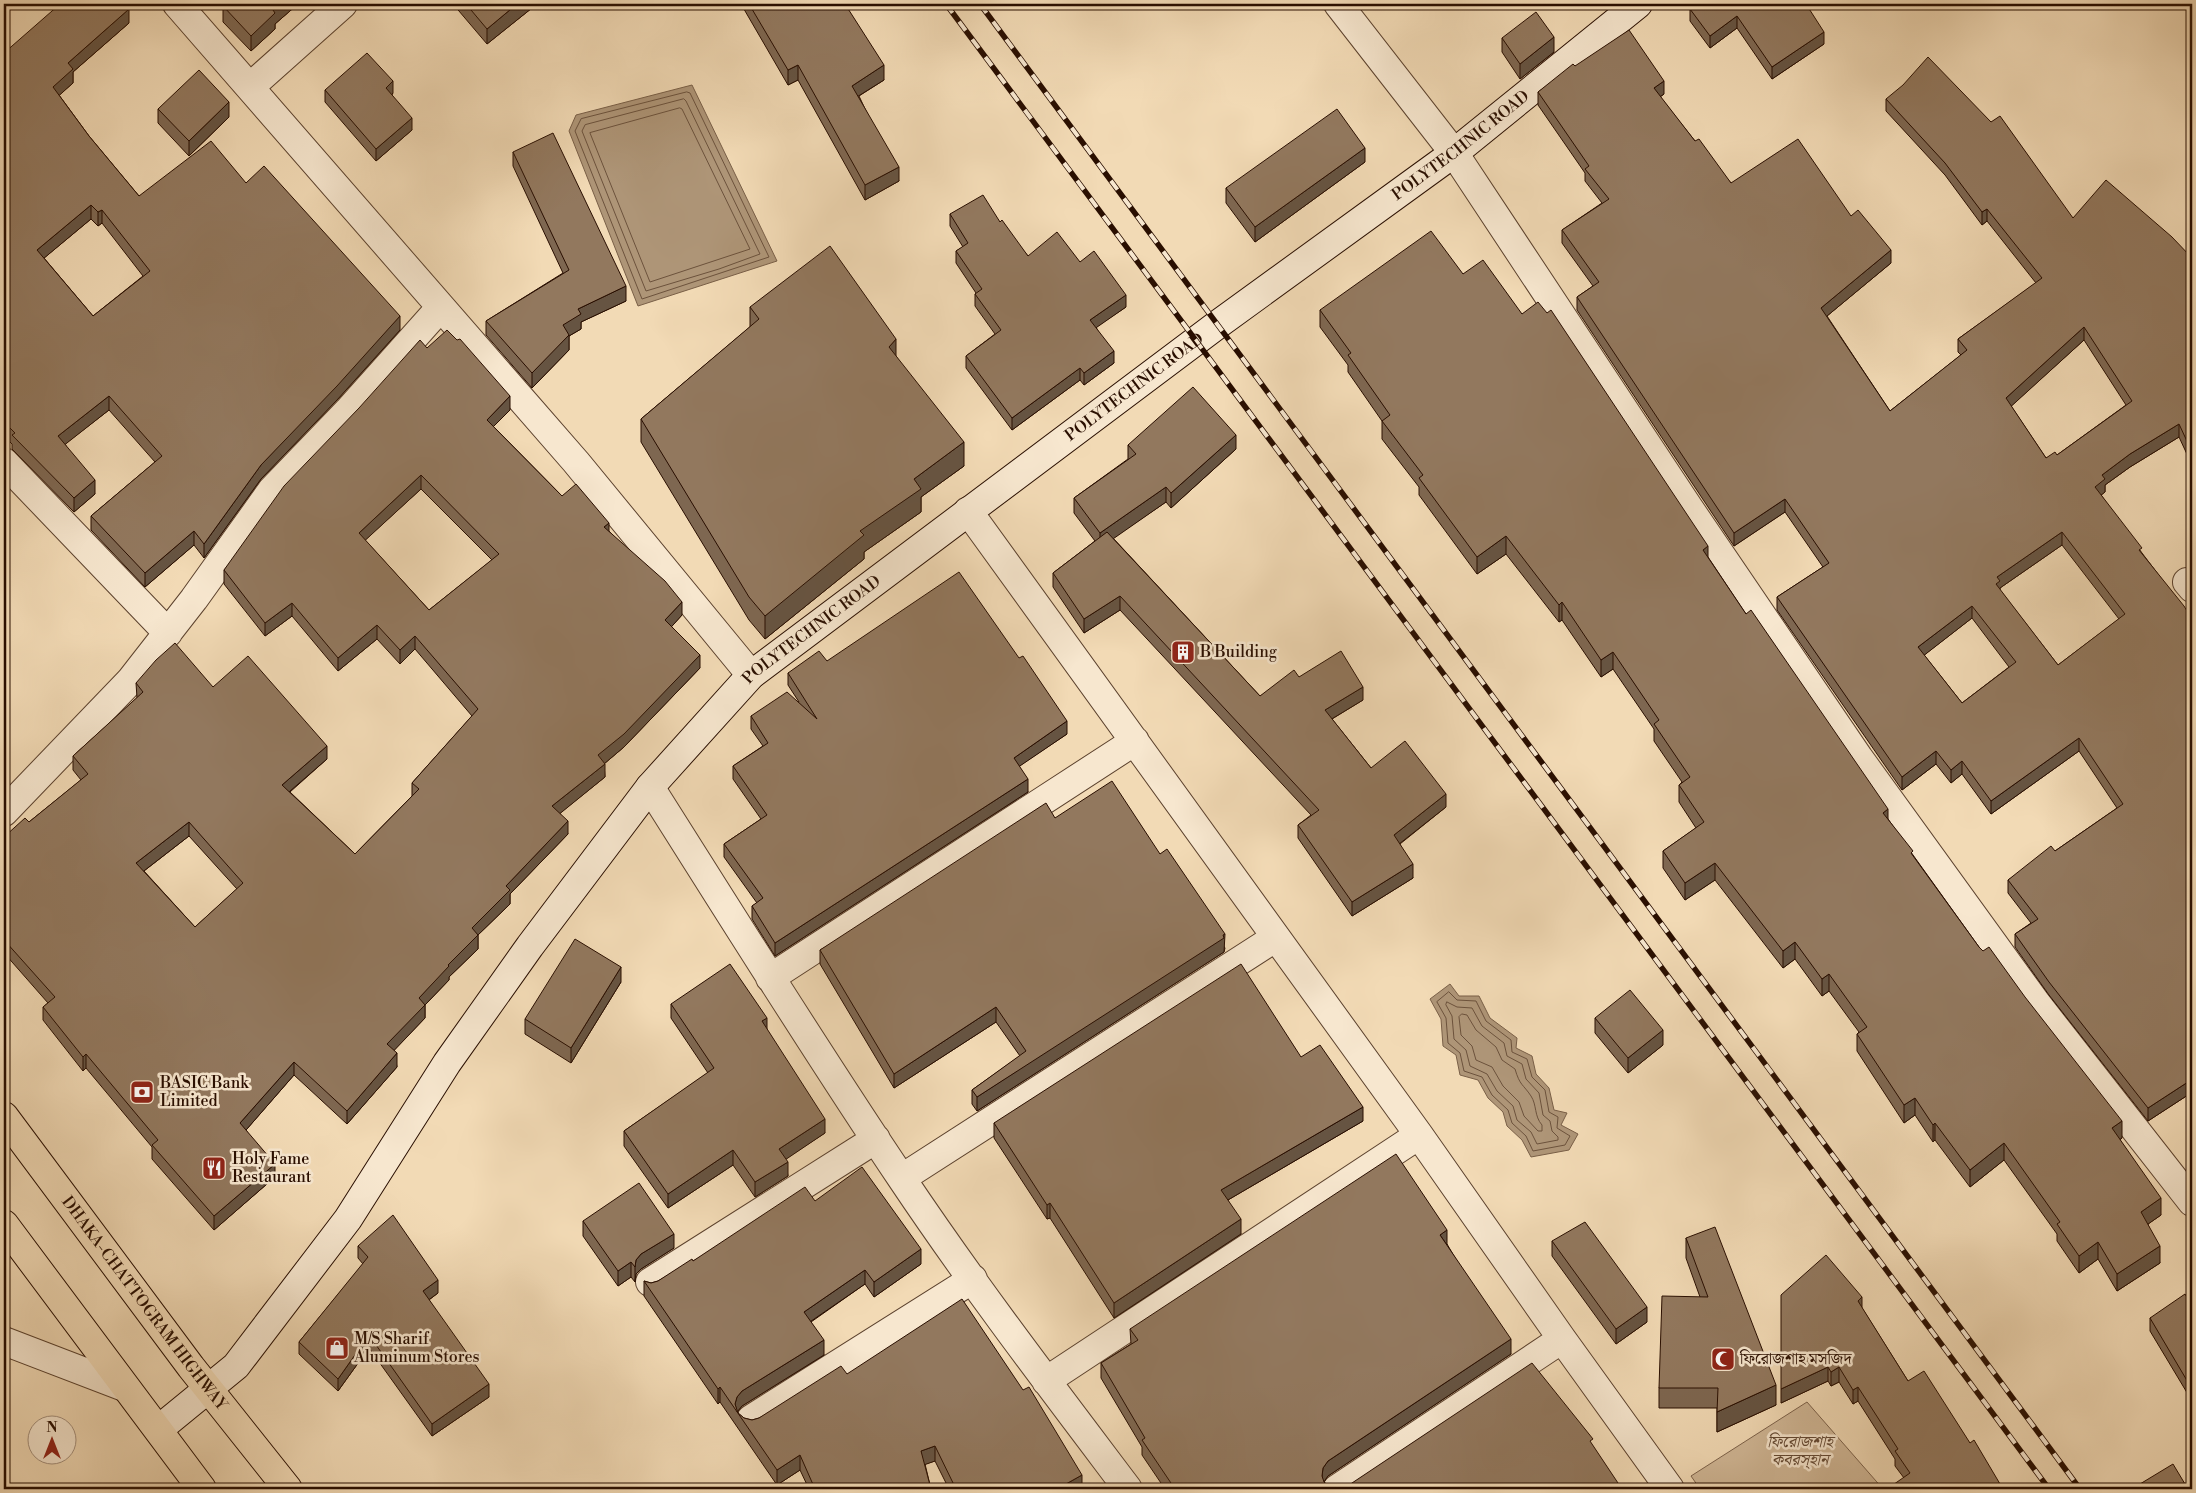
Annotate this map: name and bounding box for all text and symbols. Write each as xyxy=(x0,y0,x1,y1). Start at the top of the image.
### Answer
street label: POLYTECHNIC ROAD xyxy=(1388,86,1533,205)
street label: POLYTECHNIC ROAD xyxy=(1061,329,1208,446)
street label: POLYTECHNIC ROAD xyxy=(738,571,885,688)
building icon: B Building xyxy=(1170,639,1196,665)
place label: B Building xyxy=(1199,642,1278,662)
place label: BASIC Bank Limited xyxy=(159,1073,250,1111)
bank icon: BASIC Bank Limited xyxy=(129,1079,155,1105)
place label: Holy Fame Restaurant xyxy=(232,1149,312,1187)
restaurant icon: Holy Fame Restaurant xyxy=(201,1155,227,1181)
street label: DHAKA-CHATTOGRAM HIGHWAY xyxy=(57,1192,232,1416)
place label: M/S Sharif Aluminum Stores xyxy=(353,1329,480,1367)
shop icon: M/S Sharif Aluminum Stores xyxy=(324,1335,350,1361)
mosque icon: ফিরোজশাহ মসজিদ xyxy=(1710,1346,1736,1372)
place label: ফিরোজশাহ মসজিদ xyxy=(1739,1349,1852,1369)
north arrow xyxy=(28,1416,78,1466)
text: N xyxy=(46,1419,58,1437)
park label: ফিরোজশাহ কবরস্হান xyxy=(1767,1432,1836,1470)

